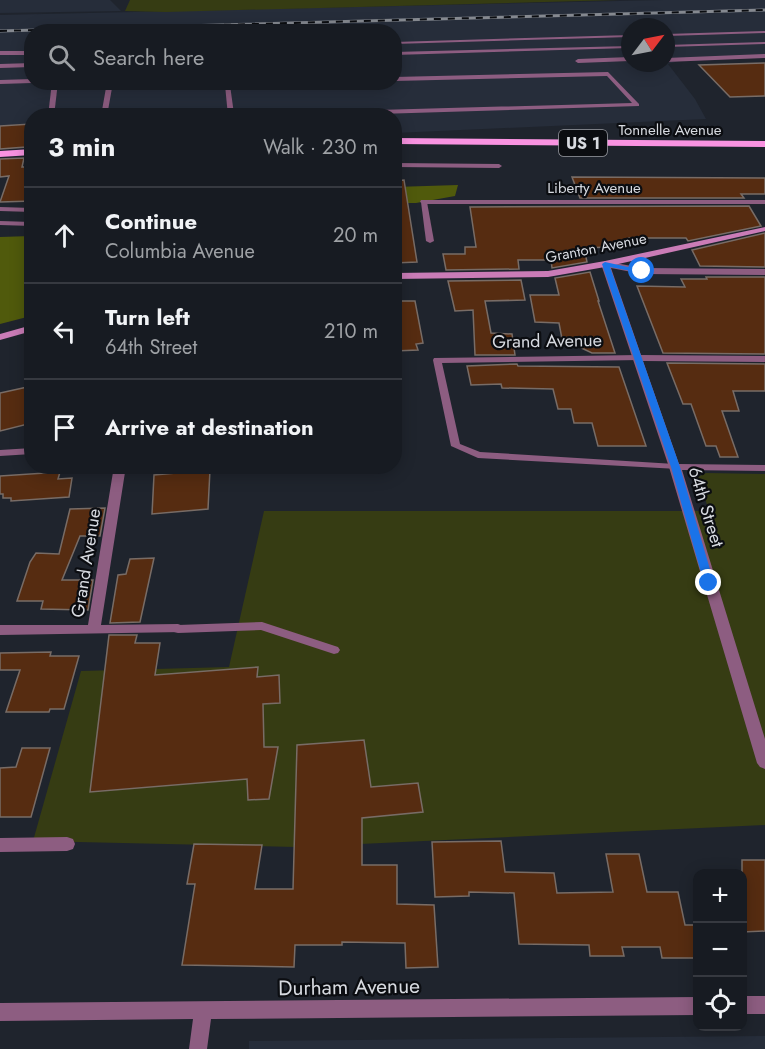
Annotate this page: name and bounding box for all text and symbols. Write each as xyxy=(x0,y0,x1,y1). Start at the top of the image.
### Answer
north arrow xyxy=(621,18,675,72)
search box xyxy=(24,24,402,90)
icon: search xyxy=(45,41,78,74)
text: Search here xyxy=(93,41,204,73)
street label: Tonnelle Avenue xyxy=(619,119,722,141)
text: 3 min xyxy=(48,128,115,166)
road number: US 1 xyxy=(559,130,607,156)
text: Walk · 230 m xyxy=(263,133,378,162)
street label: Liberty Avenue xyxy=(547,177,641,199)
text: Continue xyxy=(105,205,197,237)
icon: ahead xyxy=(48,219,81,252)
text: 20 m xyxy=(333,221,378,250)
street label: Granton Avenue xyxy=(543,227,649,269)
text: Columbia Avenue xyxy=(105,237,255,266)
route start xyxy=(628,257,654,283)
text: Turn left xyxy=(105,301,190,333)
icon: left xyxy=(48,315,81,348)
text: 210 m xyxy=(324,317,378,346)
street label: Grand Avenue xyxy=(492,327,602,355)
text: 64th Street xyxy=(105,333,197,362)
icon: arrive xyxy=(48,411,81,444)
text: Arrive at destination xyxy=(105,411,314,443)
street label: 64th Street xyxy=(681,464,731,551)
street label: Grand Avenue xyxy=(65,507,107,619)
route end xyxy=(695,569,721,595)
map controls xyxy=(693,869,747,1031)
button: + xyxy=(693,869,747,923)
button: − xyxy=(693,923,747,977)
street label: Durham Avenue xyxy=(278,971,420,1003)
button: locate xyxy=(693,977,747,1031)

